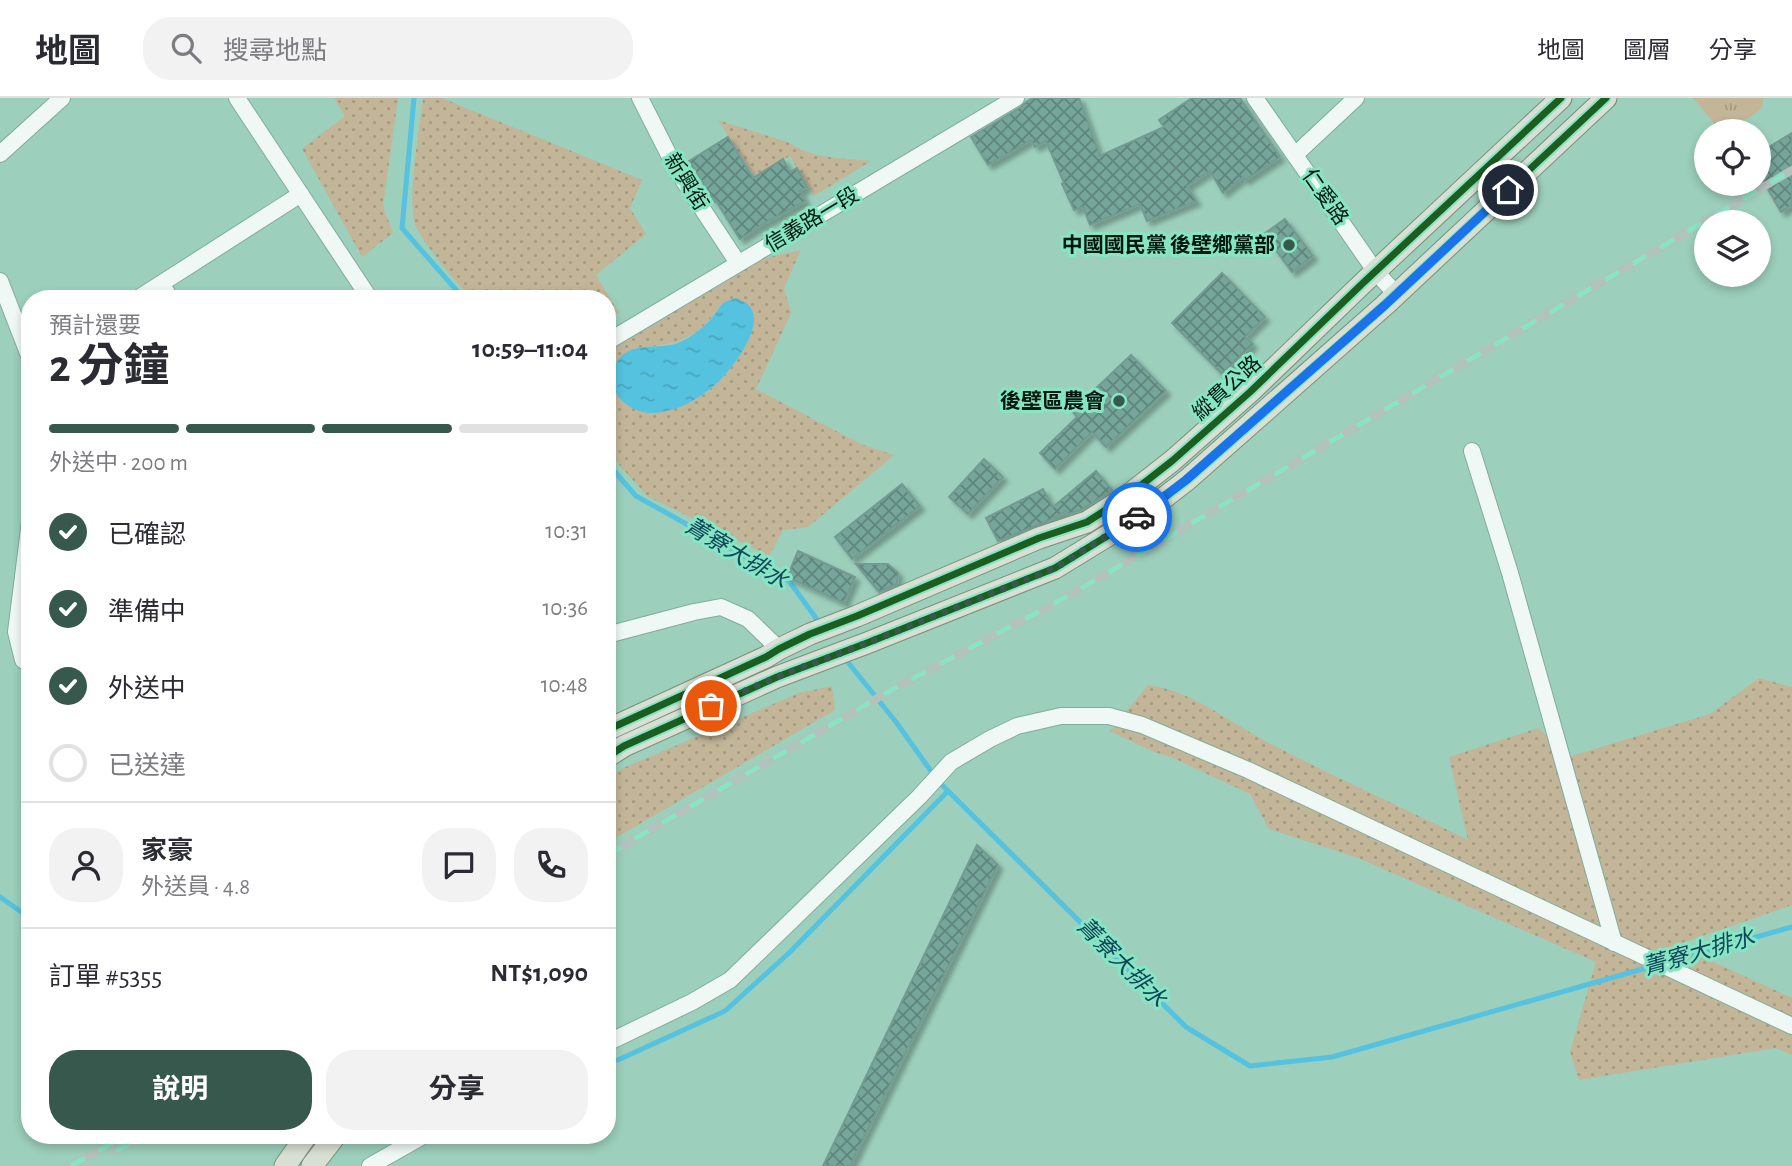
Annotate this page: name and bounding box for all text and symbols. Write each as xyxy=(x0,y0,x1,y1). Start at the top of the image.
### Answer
search box xyxy=(143,17,633,80)
icon: search xyxy=(167,29,205,67)
text: 地圖 xyxy=(35,36,101,69)
text: 搜尋地點 xyxy=(223,38,327,64)
text: 地圖 xyxy=(1537,39,1585,63)
text: 圖層 xyxy=(1623,39,1671,63)
text: 分享 xyxy=(1709,39,1757,63)
map controls xyxy=(1694,119,1771,287)
button: locate xyxy=(1694,119,1771,196)
street label: 新興街 xyxy=(660,149,712,214)
pin xyxy=(1478,160,1538,220)
street label: 仁愛路 xyxy=(1298,165,1352,229)
icon: home xyxy=(1489,171,1527,209)
street label: 信義路一段 xyxy=(761,183,862,256)
button: layers xyxy=(1694,210,1771,287)
place label: 中國國民黨 後壁鄉黨部 xyxy=(1062,233,1275,256)
marker: 中國國民黨 後壁鄉黨部 xyxy=(1281,237,1297,253)
text: 預計還要 xyxy=(49,315,141,338)
text: 10:59–11:04 xyxy=(472,336,588,362)
text: 2 分鐘 xyxy=(49,344,170,390)
street label: 縱貫公路 xyxy=(1188,351,1265,424)
place label: 後壁區農會 xyxy=(1000,390,1105,412)
marker: 後壁區農會 xyxy=(1111,393,1127,409)
text: 外送中 · 200 m xyxy=(49,452,188,475)
courier xyxy=(1102,482,1172,552)
icon: car xyxy=(1118,498,1156,536)
icon: check xyxy=(49,513,87,551)
water label: 菁寮大排水 xyxy=(681,513,793,594)
text: 10:31 xyxy=(545,520,588,543)
text: 已確認 xyxy=(108,522,186,548)
icon: check xyxy=(49,590,87,628)
text: 10:36 xyxy=(542,597,588,620)
text: 準備中 xyxy=(108,599,186,625)
icon: check xyxy=(49,667,87,705)
text: 10:48 xyxy=(541,674,588,697)
text: 外送中 xyxy=(108,676,186,702)
pin xyxy=(681,676,741,736)
icon: bag xyxy=(692,687,730,725)
text: 已送達 xyxy=(108,753,186,779)
button: person xyxy=(49,828,123,902)
button: chat xyxy=(422,828,496,902)
button: phone xyxy=(514,828,588,902)
text: 家豪 xyxy=(141,838,193,864)
text: 外送員 · 4.8 xyxy=(141,876,250,899)
water label: 菁寮大排水 xyxy=(1072,913,1172,1012)
water label: 菁寮大排水 xyxy=(1640,924,1758,980)
text: NT$1,090 xyxy=(490,960,588,986)
text: 訂單 #5355 xyxy=(49,964,162,990)
button: 說明 xyxy=(49,1050,312,1130)
button: 分享 xyxy=(326,1050,588,1130)

